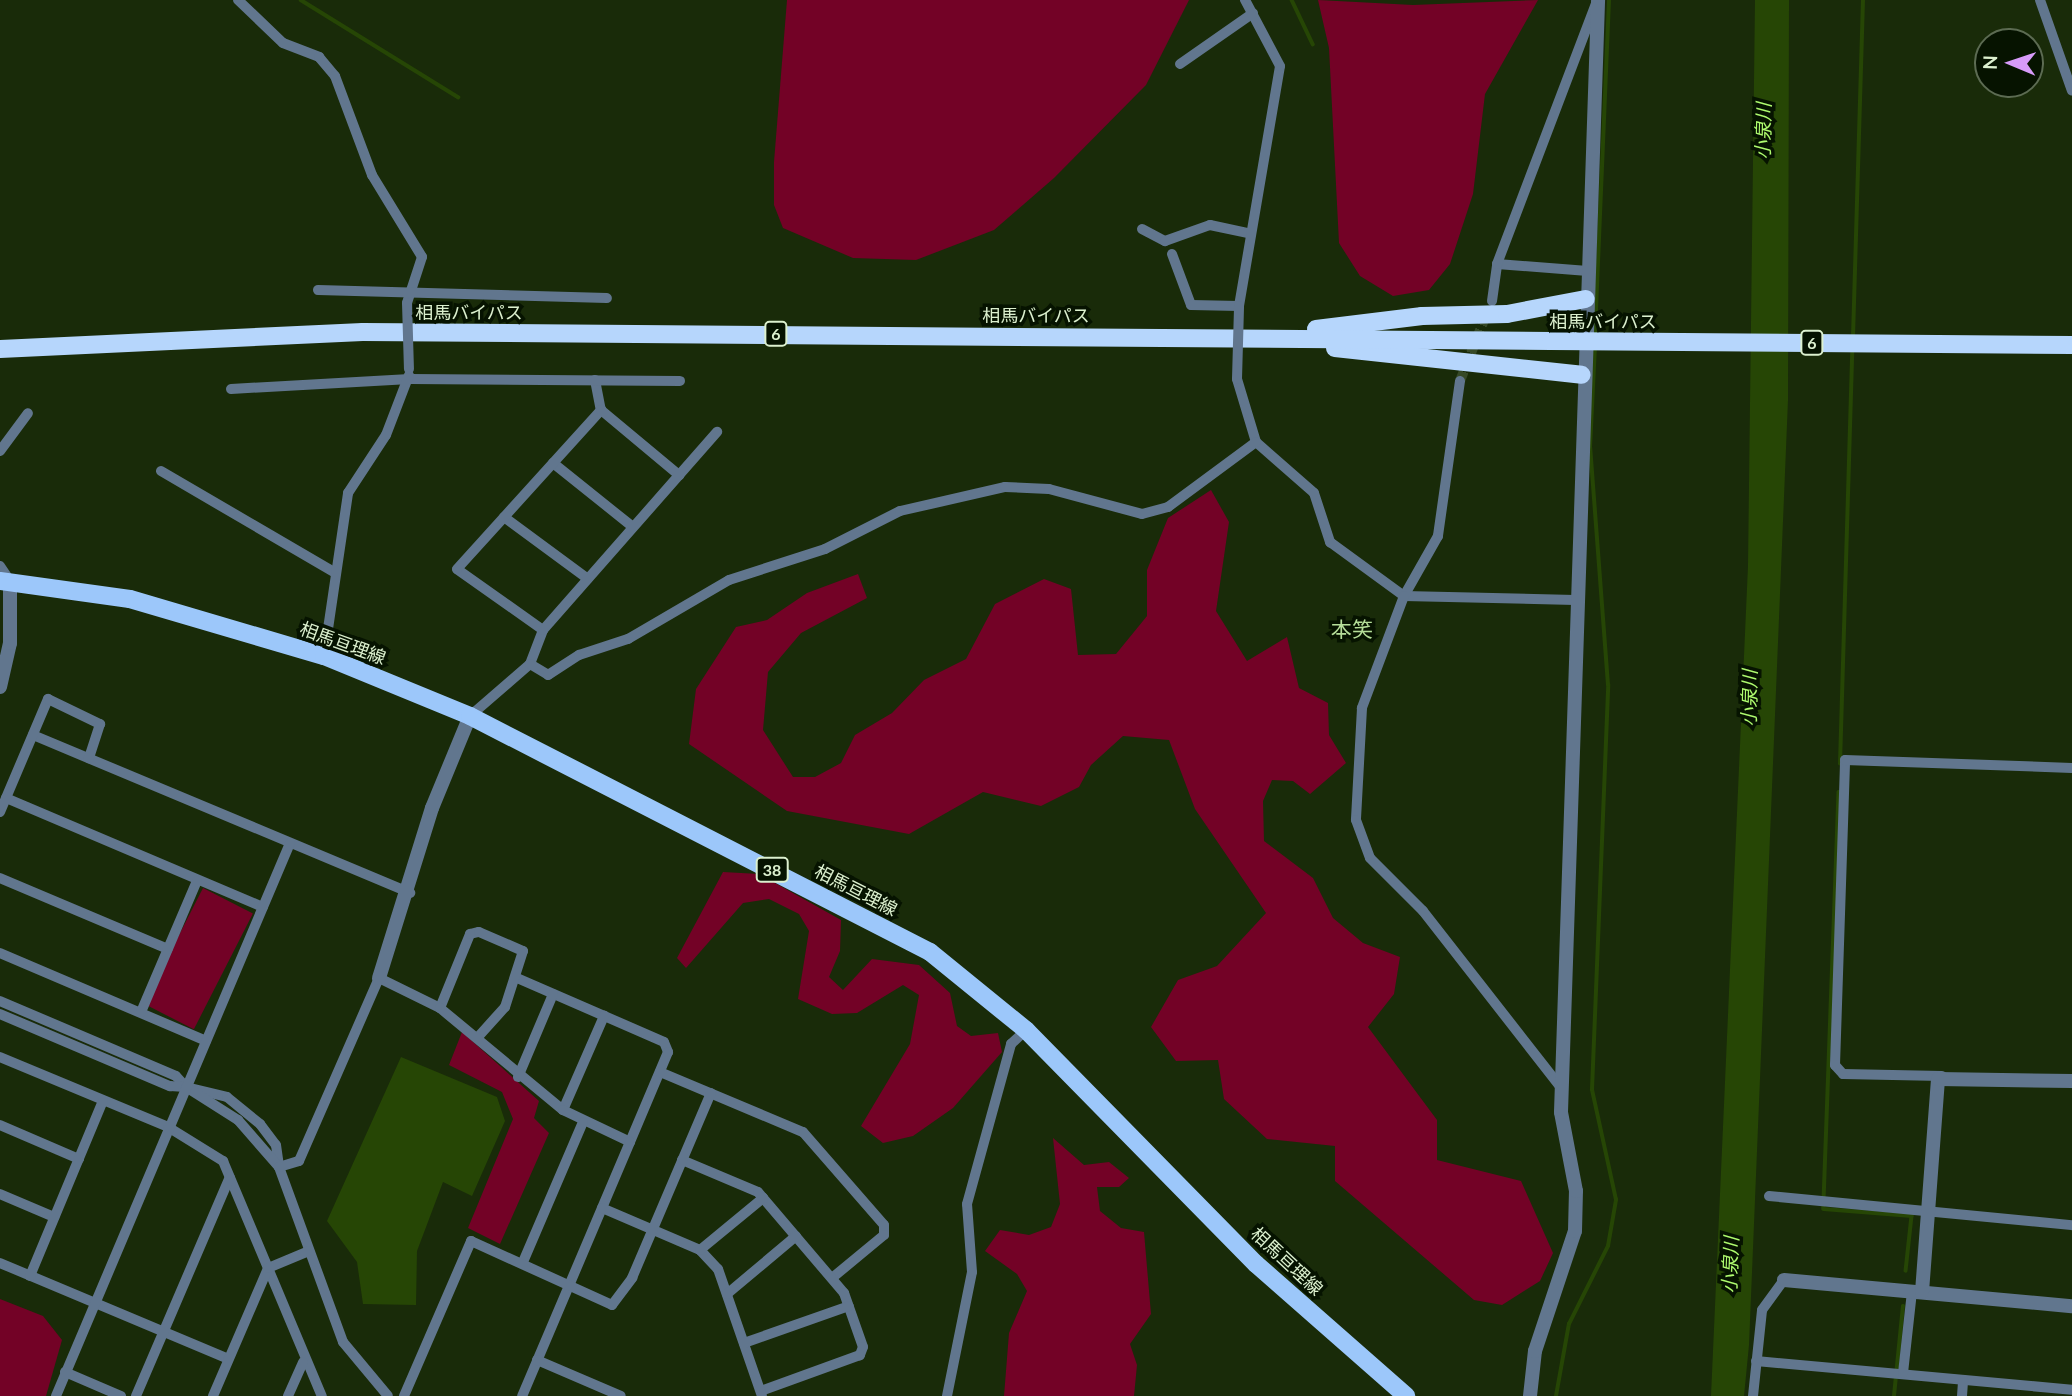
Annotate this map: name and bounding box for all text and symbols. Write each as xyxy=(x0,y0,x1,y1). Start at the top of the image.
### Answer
north arrow xyxy=(1974,28,2044,98)
text: N xyxy=(1978,55,2001,70)
water label: 小泉川 xyxy=(1751,102,1775,160)
street label: 相馬バイパス xyxy=(415,301,523,323)
street label: 相馬バイパス xyxy=(982,304,1090,326)
street label: 相馬バイパス xyxy=(1549,310,1657,332)
road number: 6 xyxy=(764,322,788,346)
road number: 6 xyxy=(1800,330,1824,356)
district label: 本笑 xyxy=(1331,616,1373,642)
street label: 相馬亘理線 xyxy=(297,617,389,669)
water label: 小泉川 xyxy=(1737,669,1761,727)
road number: 38 xyxy=(754,858,790,883)
street label: 相馬亘理線 xyxy=(811,860,901,920)
street label: 相馬亘理線 xyxy=(1247,1222,1327,1300)
water label: 小泉川 xyxy=(1718,1236,1742,1294)

